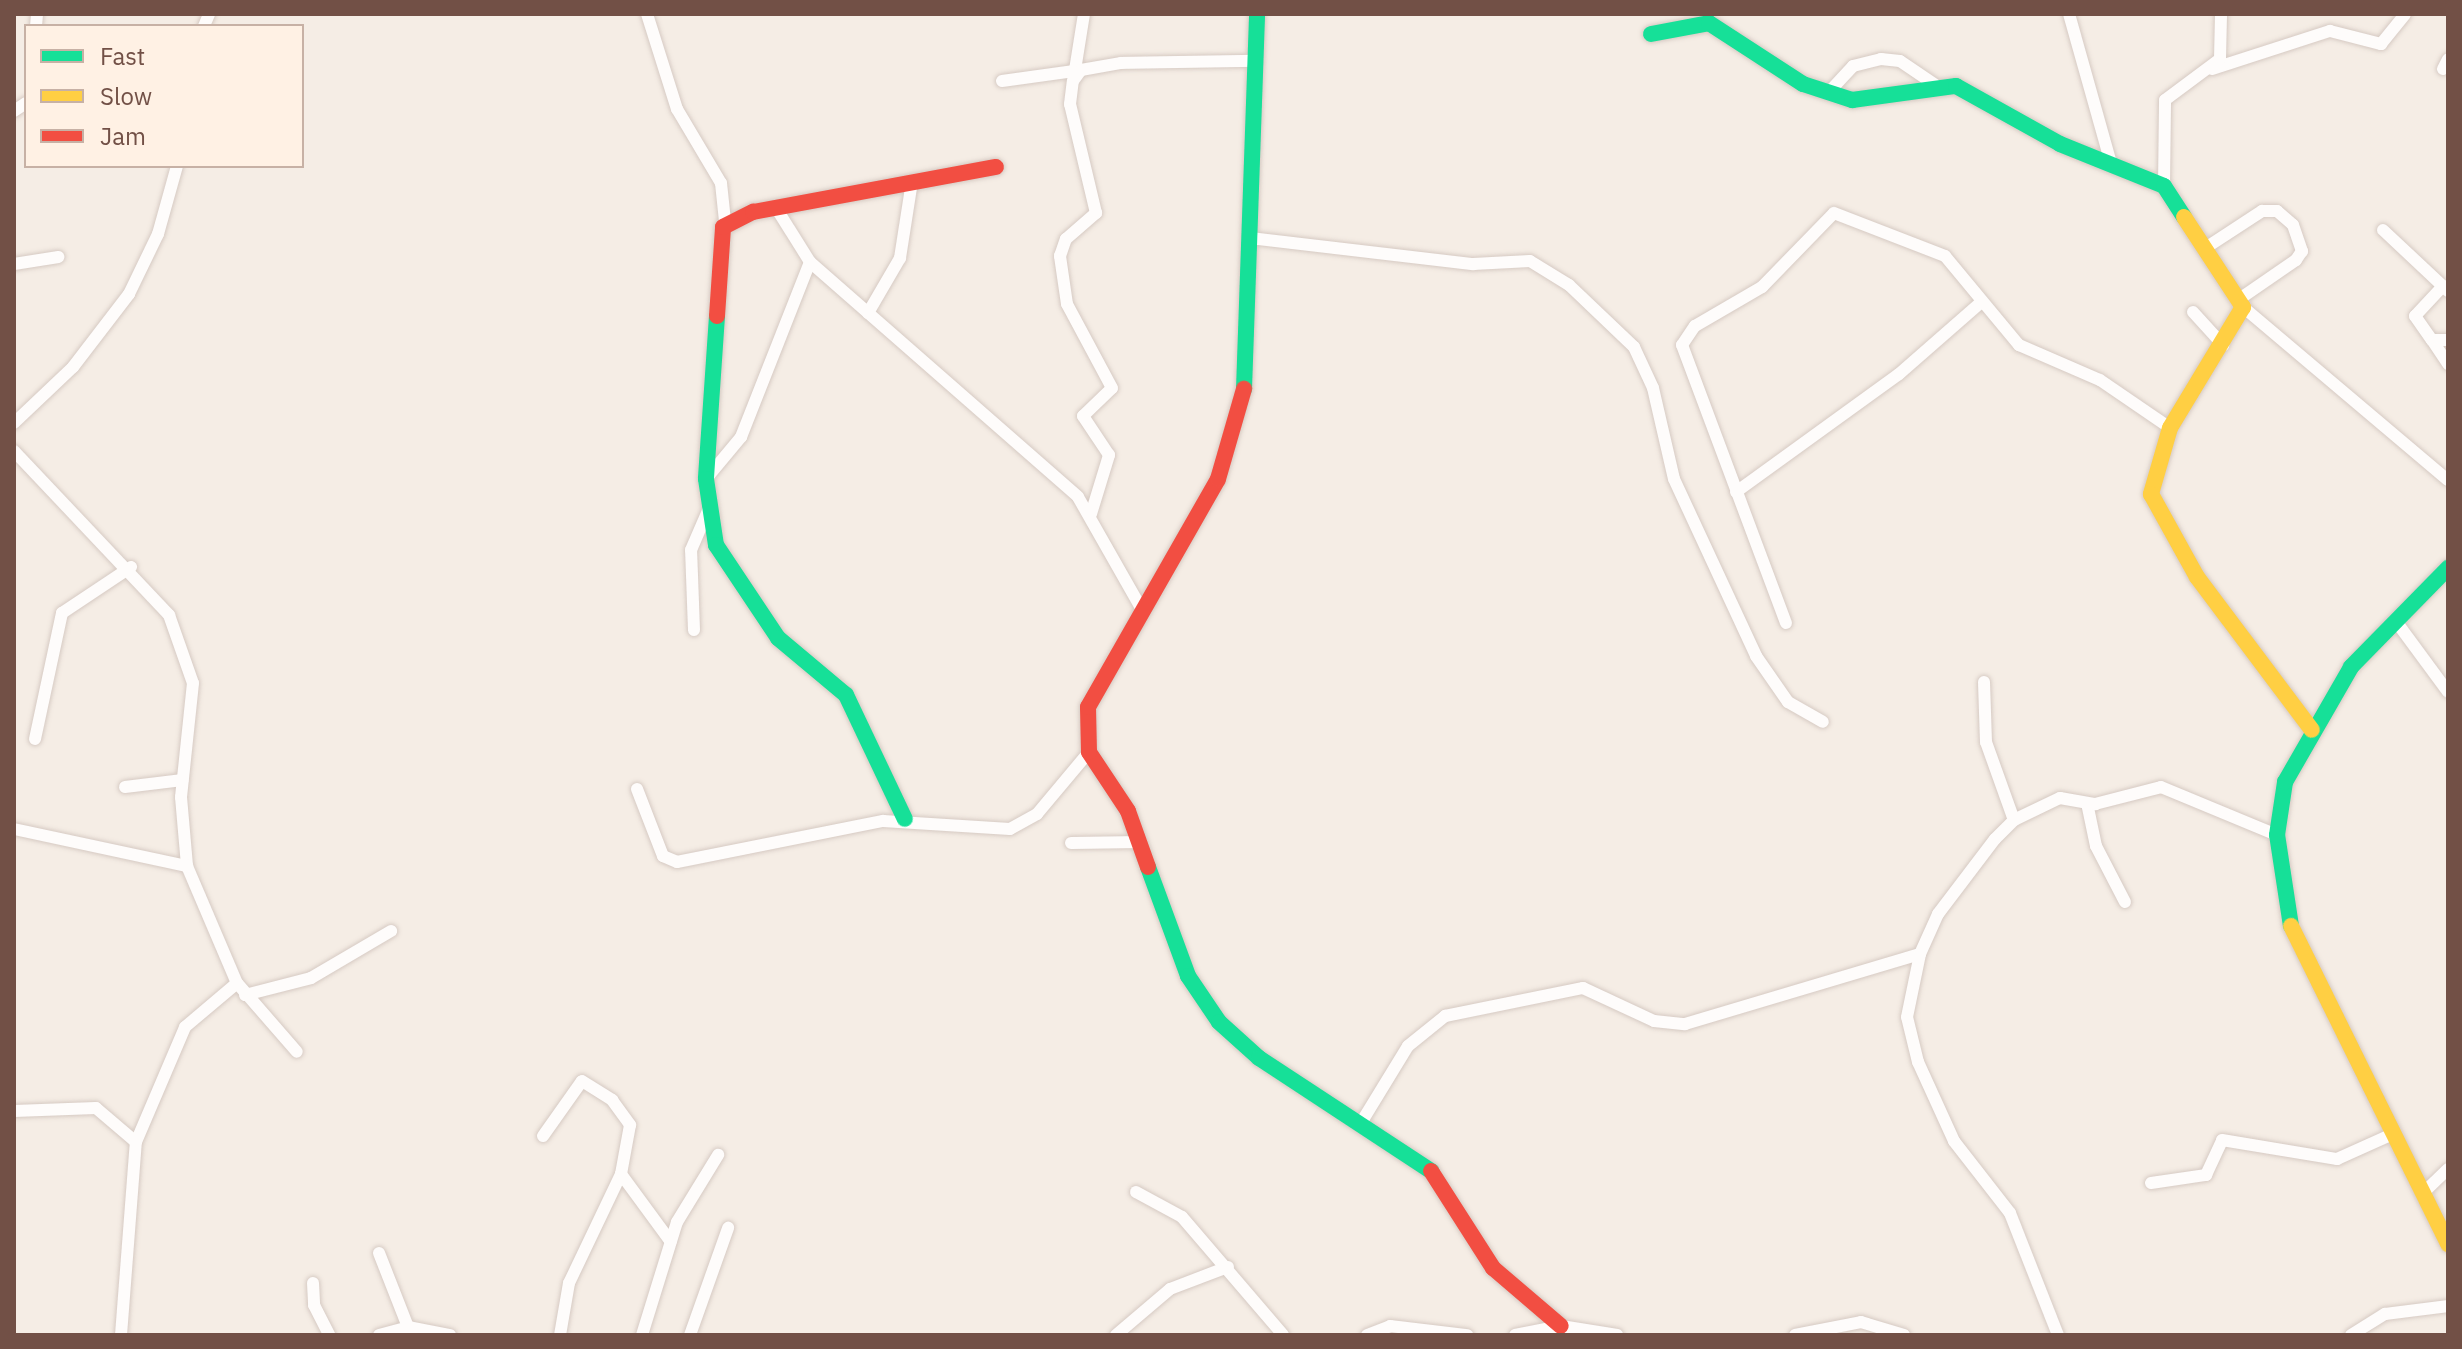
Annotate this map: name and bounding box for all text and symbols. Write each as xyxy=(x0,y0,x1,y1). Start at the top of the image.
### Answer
legend xyxy=(24,24,304,168)
text: Fast xyxy=(100,40,145,72)
text: Slow xyxy=(100,80,152,112)
text: Jam xyxy=(100,120,146,152)

